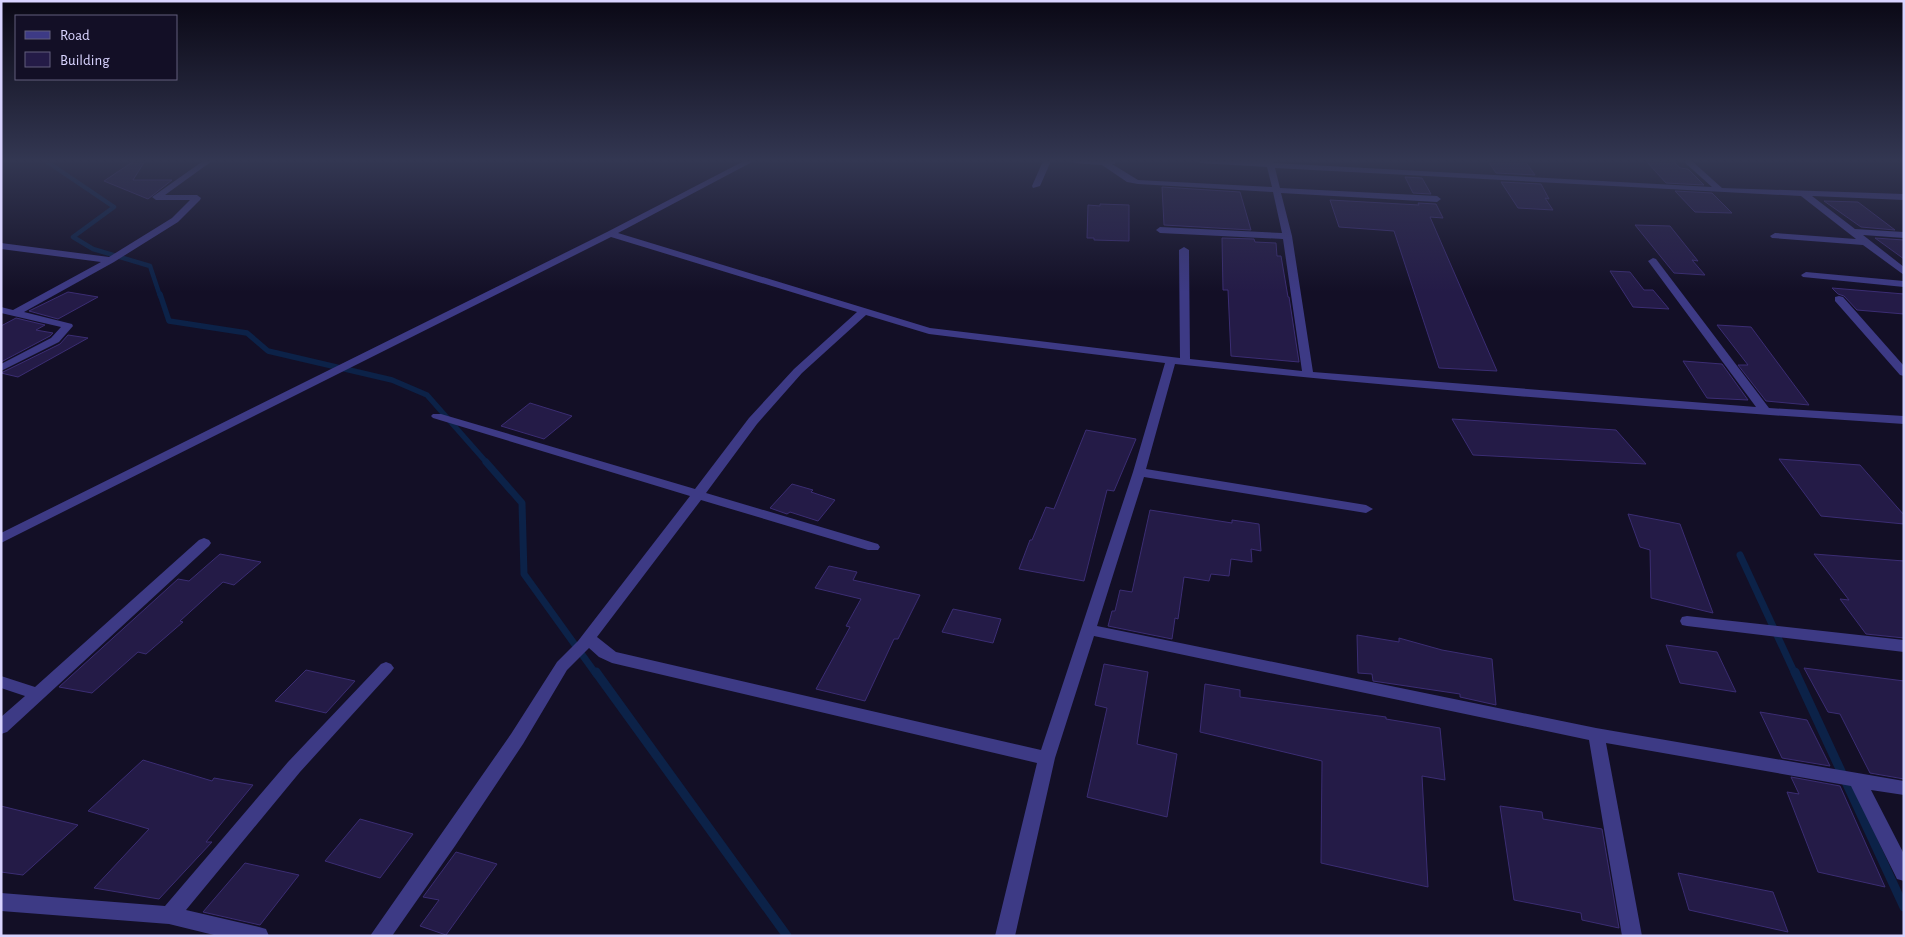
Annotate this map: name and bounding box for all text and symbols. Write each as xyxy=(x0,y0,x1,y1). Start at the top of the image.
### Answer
legend xyxy=(15,15,178,80)
text: Road xyxy=(60,28,90,43)
text: Building xyxy=(60,53,110,68)

